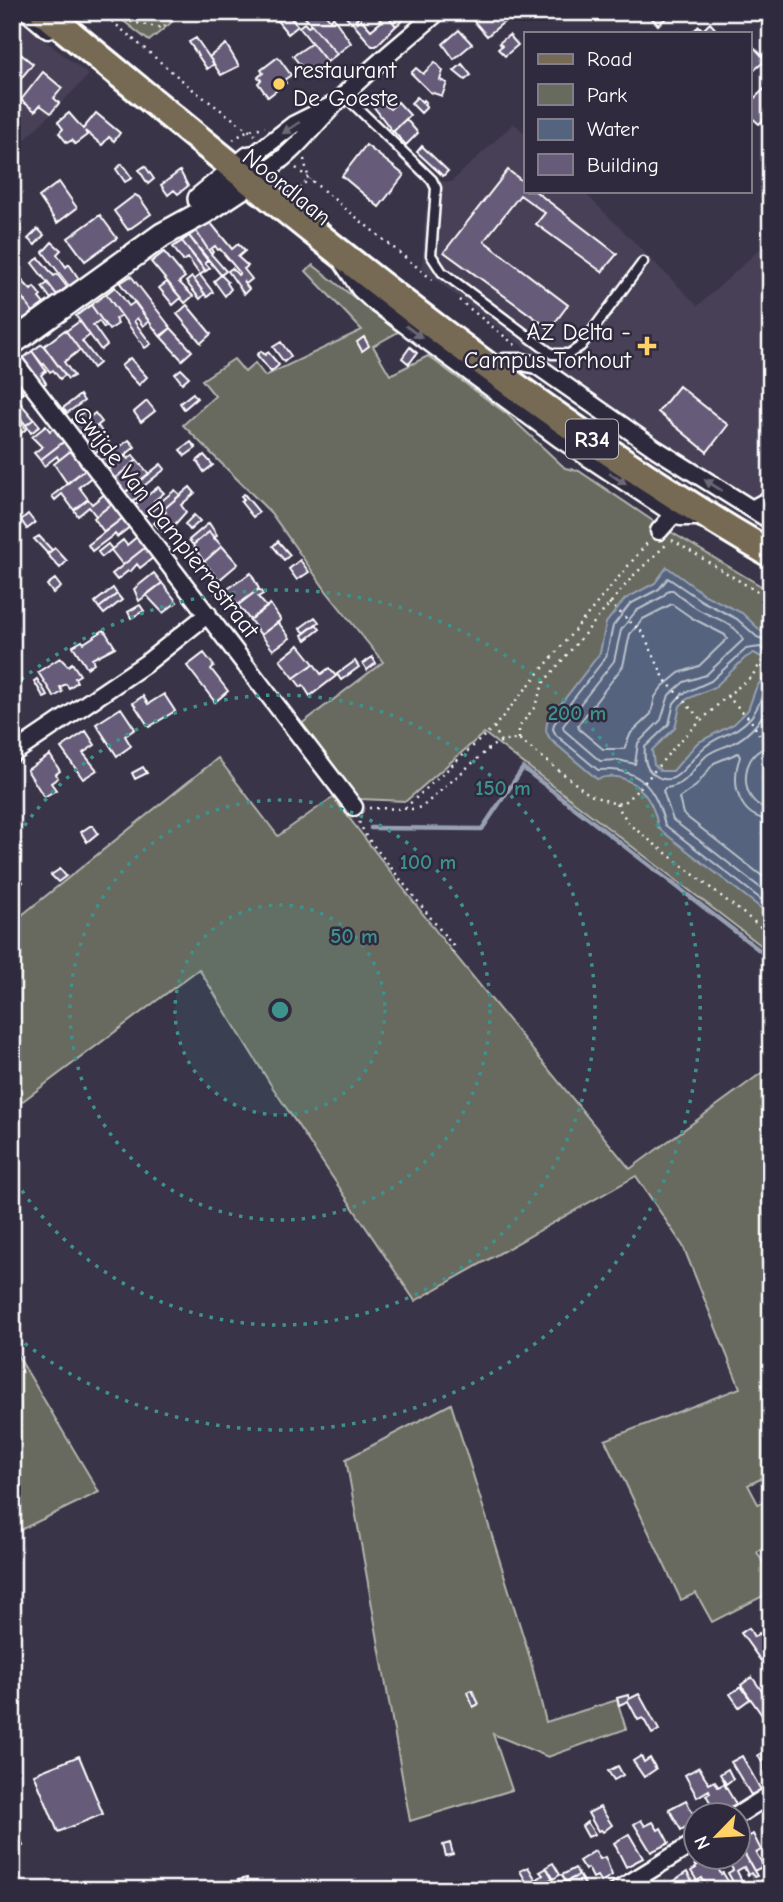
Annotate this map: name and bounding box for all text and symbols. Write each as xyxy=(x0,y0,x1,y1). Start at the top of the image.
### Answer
legend xyxy=(524,32,752,192)
text: Road xyxy=(587,47,632,71)
place label: restaurant De Goeste xyxy=(293,56,398,112)
marker: restaurant De Goeste xyxy=(271,76,287,92)
text: Park xyxy=(587,83,627,107)
text: Water xyxy=(587,117,640,141)
one-way arrow xyxy=(281,121,301,134)
street label: Noordlaan xyxy=(237,143,337,231)
text: Building xyxy=(587,153,659,177)
place label: AZ Delta - Campus Torhout xyxy=(464,318,632,374)
one-way arrow xyxy=(404,324,422,339)
marker: AZ Delta - Campus Torhout xyxy=(637,336,657,356)
street label: Gwijde Van Dampierrestraat xyxy=(67,401,266,644)
road number: R34 xyxy=(566,420,618,458)
one-way arrow xyxy=(609,472,628,485)
one-way arrow xyxy=(703,479,722,492)
text: 200 m xyxy=(548,701,606,725)
text: 150 m xyxy=(475,776,531,800)
text: 100 m xyxy=(400,850,456,874)
text: 50 m xyxy=(330,924,378,948)
centre of rings xyxy=(268,998,292,1022)
north arrow xyxy=(682,1800,752,1870)
text: N xyxy=(690,1832,715,1853)

